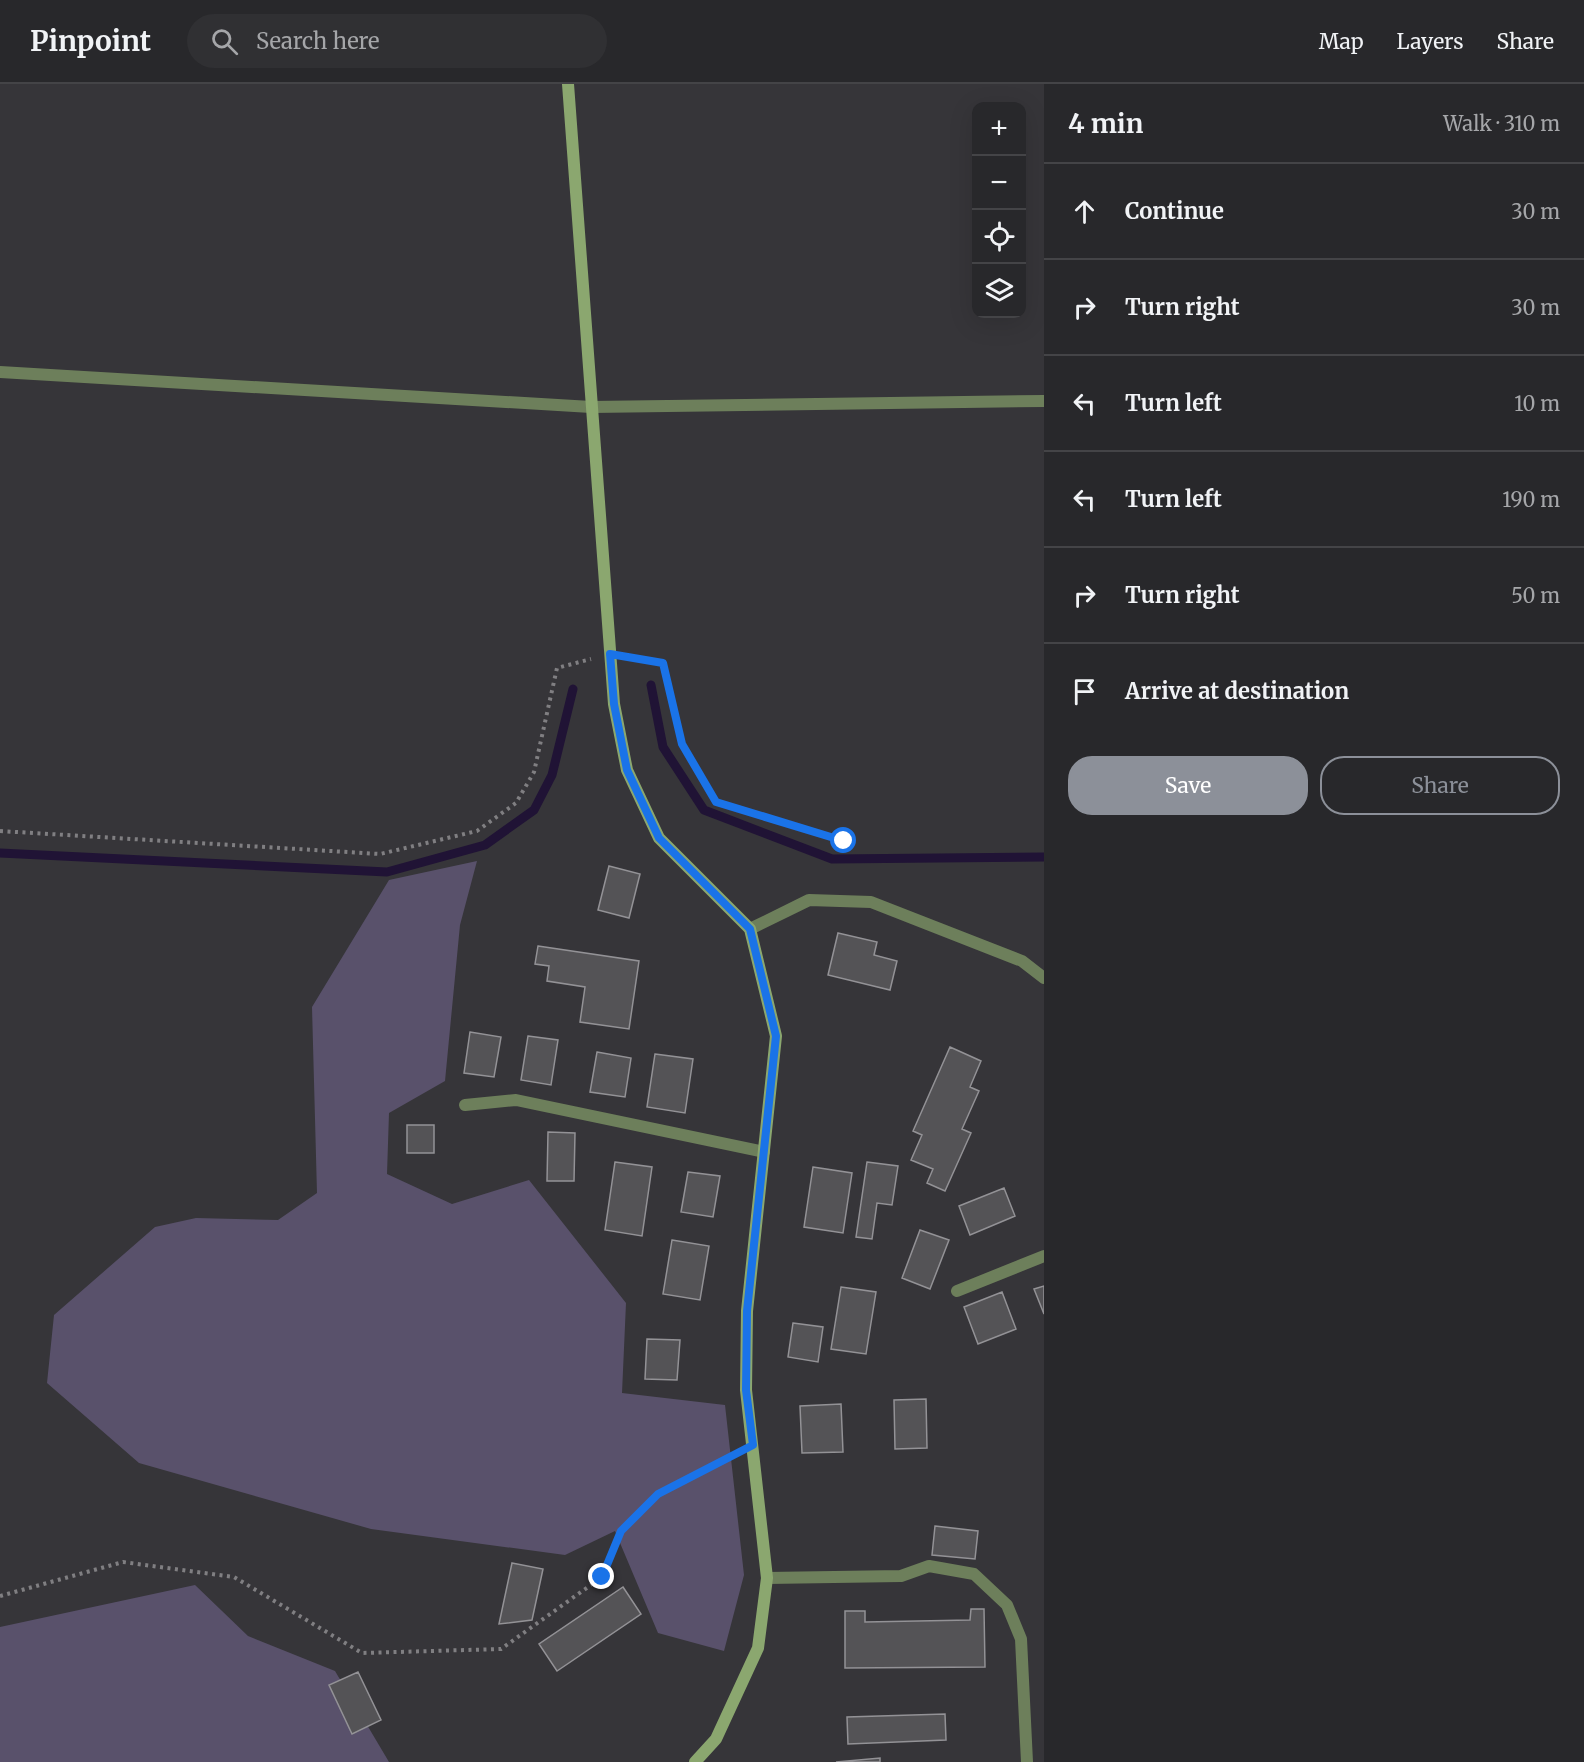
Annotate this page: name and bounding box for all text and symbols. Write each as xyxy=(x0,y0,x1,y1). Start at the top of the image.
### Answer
search box xyxy=(187,14,607,68)
text: Pinpoint xyxy=(30,23,151,59)
icon: search xyxy=(208,25,241,58)
text: Search here xyxy=(256,27,379,55)
text: Map xyxy=(1319,28,1364,55)
text: Layers xyxy=(1397,28,1464,55)
text: Share xyxy=(1497,28,1554,55)
map controls xyxy=(972,102,1026,318)
button: + xyxy=(972,102,1026,156)
text: 4 min xyxy=(1068,107,1143,140)
text: Walk · 310 m xyxy=(1443,111,1560,136)
button: − xyxy=(972,156,1026,210)
icon: ahead xyxy=(1068,195,1101,228)
text: Continue xyxy=(1125,197,1224,225)
text: 30 m xyxy=(1511,199,1560,224)
button: locate xyxy=(972,210,1026,264)
button: layers xyxy=(972,264,1026,318)
icon: right xyxy=(1068,291,1101,324)
text: Turn right xyxy=(1125,293,1239,321)
text: 30 m xyxy=(1511,295,1560,320)
icon: left xyxy=(1068,387,1101,420)
text: Turn left xyxy=(1125,389,1222,417)
text: 10 m xyxy=(1514,391,1560,416)
icon: left xyxy=(1068,483,1101,516)
text: Turn left xyxy=(1125,485,1222,513)
text: 190 m xyxy=(1502,487,1560,512)
icon: right xyxy=(1068,579,1101,612)
text: Turn right xyxy=(1125,581,1239,609)
text: 50 m xyxy=(1511,583,1560,608)
icon: arrive xyxy=(1068,675,1101,708)
text: Arrive at destination xyxy=(1125,677,1349,705)
button: Save xyxy=(1068,756,1308,815)
button: Share xyxy=(1320,756,1560,815)
route start xyxy=(830,827,856,853)
route end xyxy=(588,1563,614,1589)

